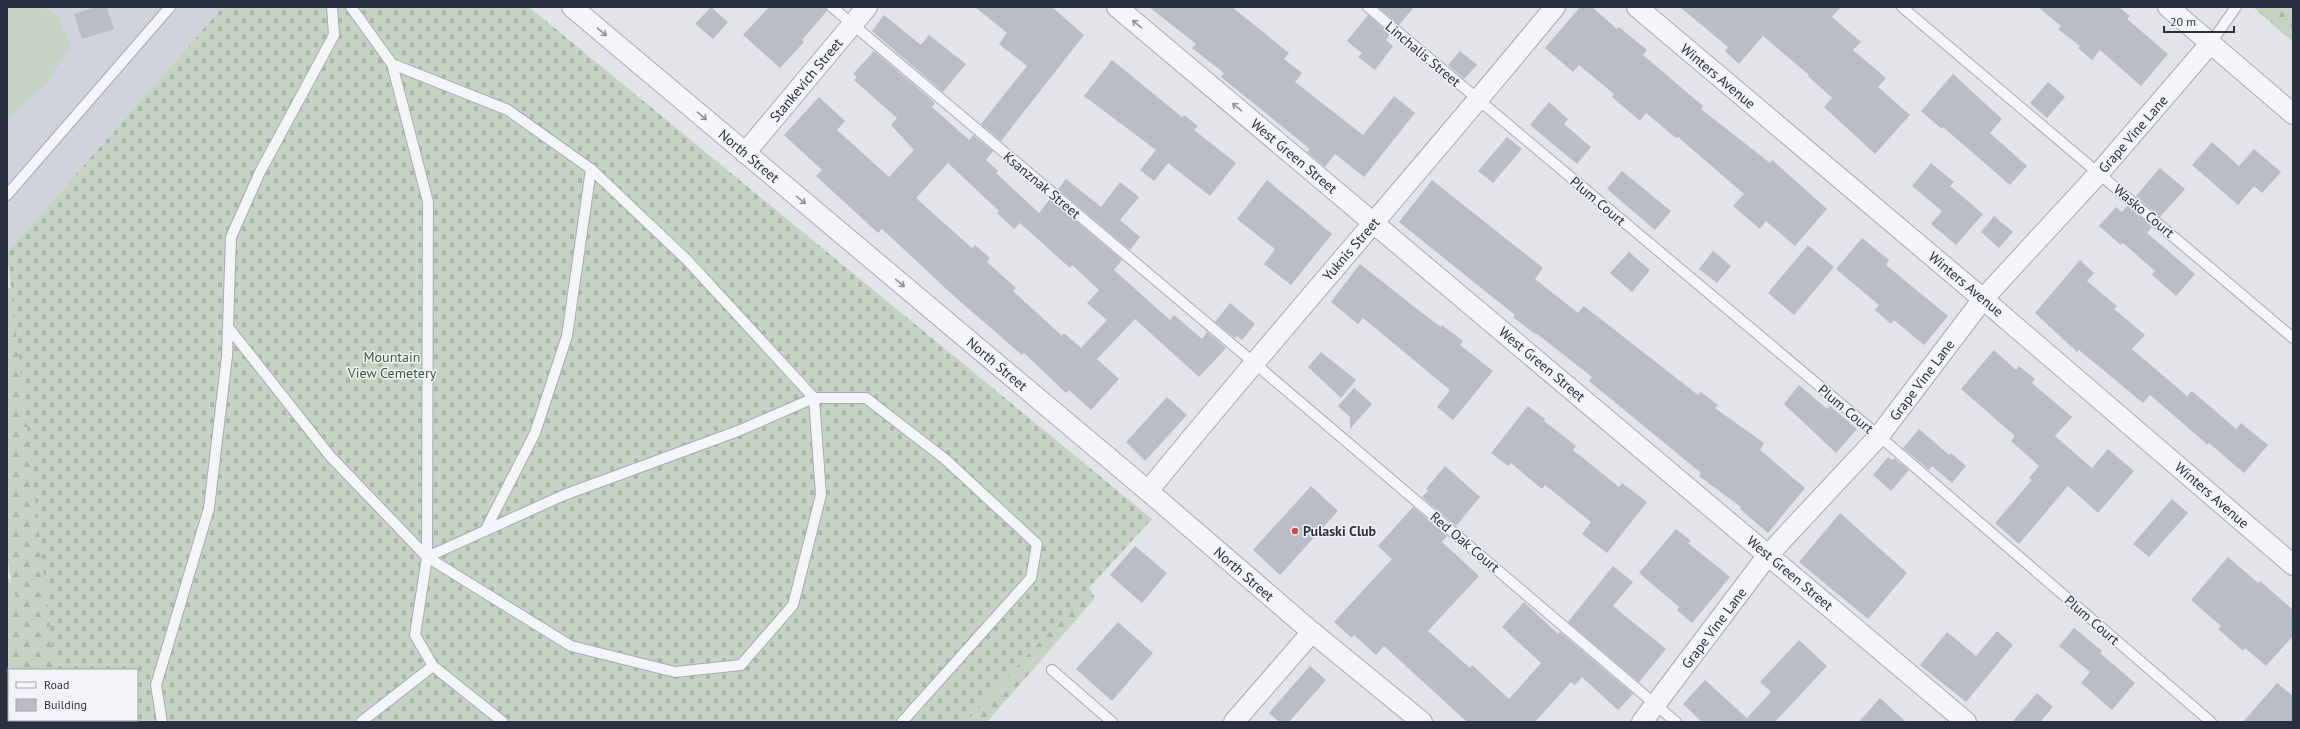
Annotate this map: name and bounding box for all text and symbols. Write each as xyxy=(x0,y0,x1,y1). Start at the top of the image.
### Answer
scale bar xyxy=(2164,8,2234,34)
text: 20 m xyxy=(2170,14,2196,29)
street label: Linchalis Street xyxy=(1382,17,1465,91)
one-way arrow xyxy=(1132,19,1142,28)
one-way arrow xyxy=(597,28,607,37)
street label: Stankevich Street xyxy=(766,34,847,126)
street label: Winters Avenue xyxy=(1677,39,1759,113)
street label: Grape Vine Lane xyxy=(2094,91,2172,177)
one-way arrow xyxy=(1231,103,1242,112)
one-way arrow xyxy=(696,111,707,120)
street label: West Green Street xyxy=(1247,115,1341,197)
street label: North Street xyxy=(715,125,783,187)
street label: Ksanznak Street xyxy=(1000,147,1084,223)
street label: Plum Court xyxy=(1567,173,1630,230)
street label: Wasko Court xyxy=(2110,180,2178,242)
one-way arrow xyxy=(796,195,806,204)
street label: Yuknis Street xyxy=(1319,214,1383,284)
street label: Winters Avenue xyxy=(1925,247,2007,321)
one-way arrow xyxy=(895,279,906,288)
street label: West Green Street xyxy=(1495,323,1589,405)
street label: North Street xyxy=(963,333,1031,395)
street label: Grape Vine Lane xyxy=(1886,336,1958,424)
park label: Mountain View Cemetery xyxy=(347,348,437,382)
street label: Plum Court xyxy=(1815,381,1878,438)
street label: Winters Avenue xyxy=(2171,458,2253,532)
street label: Red Oak Court xyxy=(1427,508,1504,576)
place label: Pulaski Club xyxy=(1303,522,1377,540)
marker: Pulaski Club xyxy=(1290,526,1300,536)
street label: West Green Street xyxy=(1743,532,1837,614)
street label: North Street xyxy=(1210,543,1278,605)
street label: Grape Vine Lane xyxy=(1678,584,1750,672)
street label: Plum Court xyxy=(2061,591,2123,649)
legend xyxy=(8,669,138,721)
text: Road xyxy=(44,677,69,692)
text: Building xyxy=(44,697,87,712)

